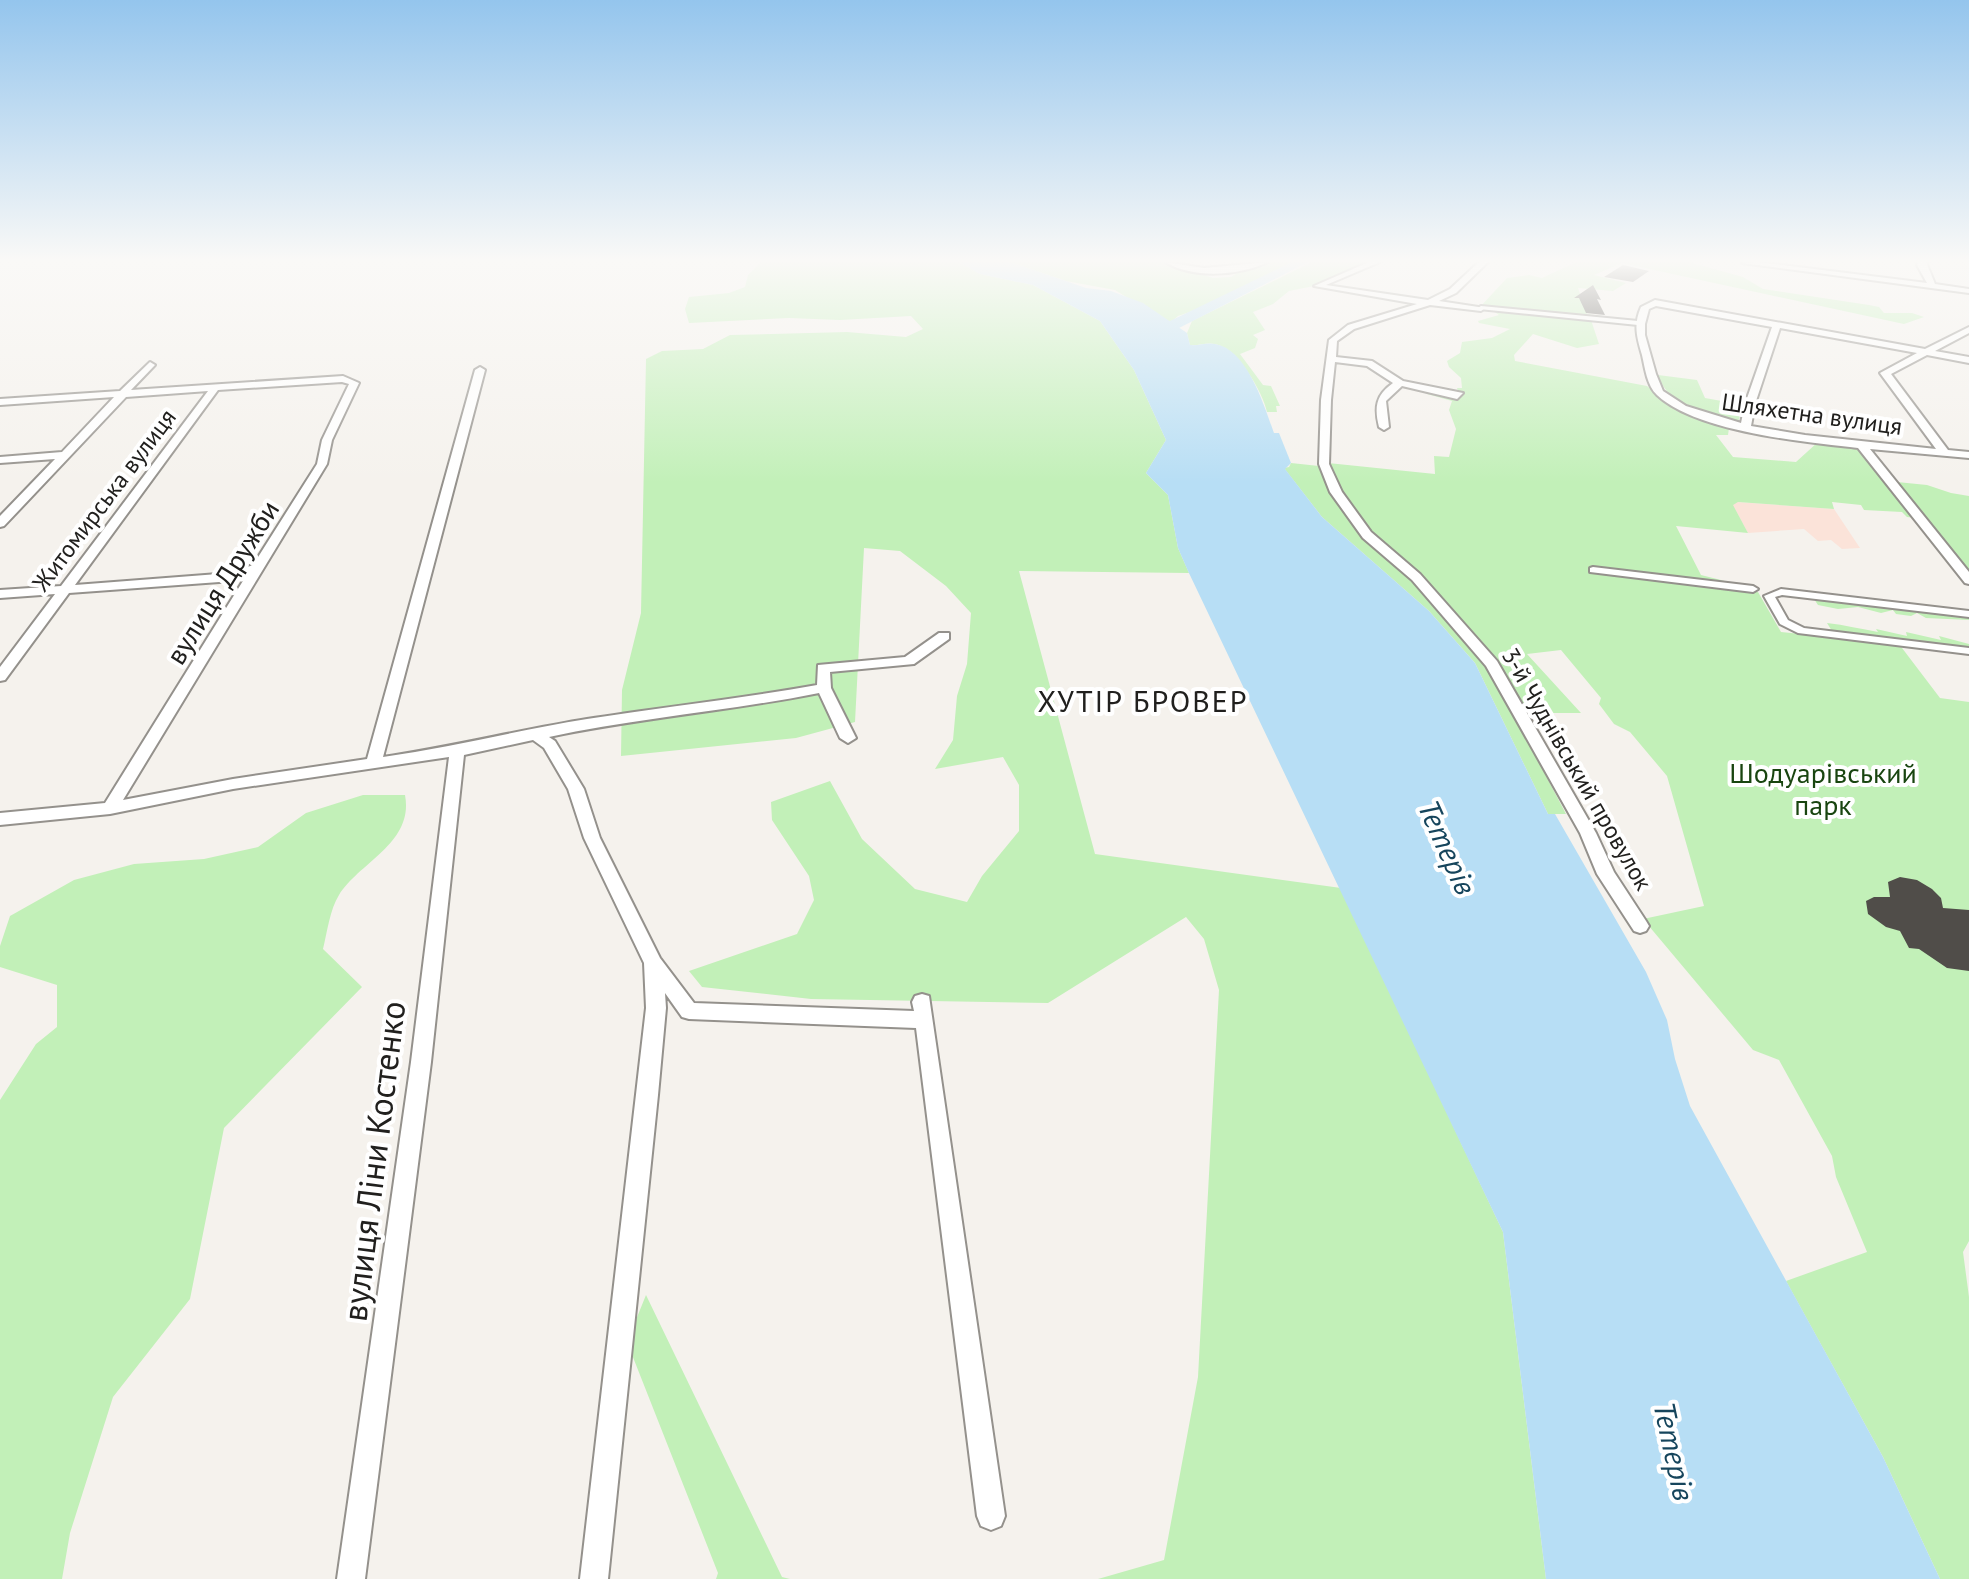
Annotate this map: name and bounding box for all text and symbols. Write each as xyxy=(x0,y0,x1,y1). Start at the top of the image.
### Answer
street label: Шляхетна вулиця xyxy=(1720,386,1904,442)
street label: Житомирська вулиця xyxy=(25,403,183,598)
street label: вулиця Дружби xyxy=(157,493,287,671)
street label: 3-й Чуднівський провулок xyxy=(1495,642,1659,896)
district label: ХУТІР БРОВЕР xyxy=(1037,681,1249,720)
park label: Шодуарівський парк xyxy=(1729,754,1917,823)
water label: Тетерів xyxy=(1410,793,1486,901)
street label: вулиця Ліни Костенко xyxy=(332,998,414,1324)
water label: Тетерів xyxy=(1646,1398,1705,1504)

